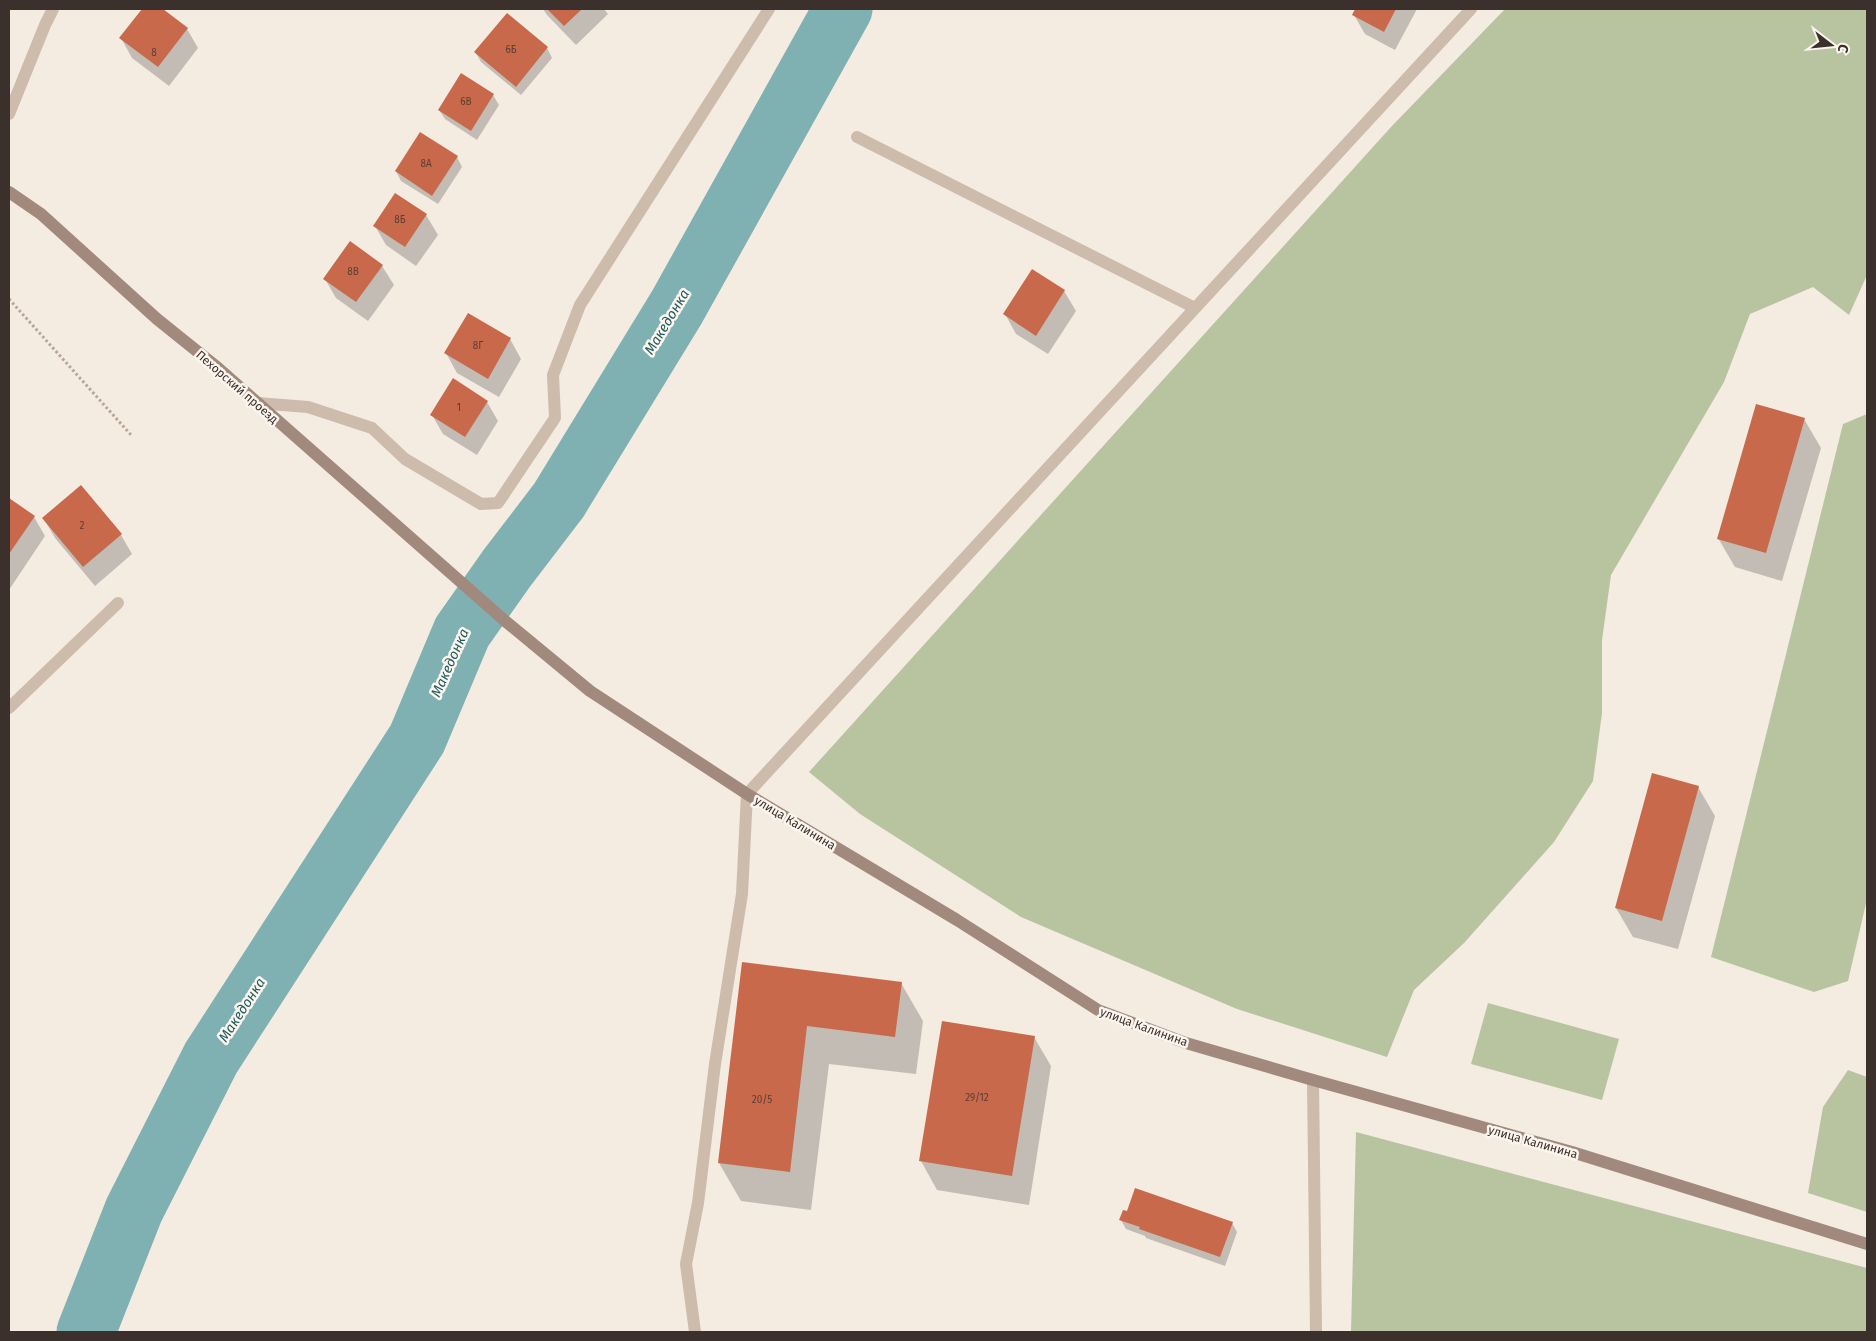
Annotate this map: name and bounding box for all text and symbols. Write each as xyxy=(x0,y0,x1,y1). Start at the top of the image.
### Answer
north arrow xyxy=(1806,20,1856,70)
text: С xyxy=(1834,42,1852,55)
house number: 6Б xyxy=(505,44,517,56)
house number: 8 xyxy=(151,47,157,59)
house number: 6В xyxy=(460,96,472,108)
house number: 8А xyxy=(420,158,432,170)
house number: 8Б xyxy=(394,214,406,226)
house number: 8В xyxy=(347,266,359,278)
water label: Македонка xyxy=(641,286,693,358)
house number: 8Г xyxy=(473,340,483,352)
street label: Пехорский проезд xyxy=(193,348,281,427)
house number: 1 xyxy=(457,402,461,414)
house number: 2 xyxy=(80,520,85,532)
water label: Македонка xyxy=(427,626,473,700)
street label: улица Калинина xyxy=(752,793,838,853)
water label: Македонка xyxy=(215,975,269,1045)
street label: улица Калинина xyxy=(1098,1005,1190,1049)
house number: 29/12 xyxy=(965,1092,989,1104)
house number: 20/5 xyxy=(752,1094,772,1106)
street label: улица Калинина xyxy=(1487,1123,1579,1161)

